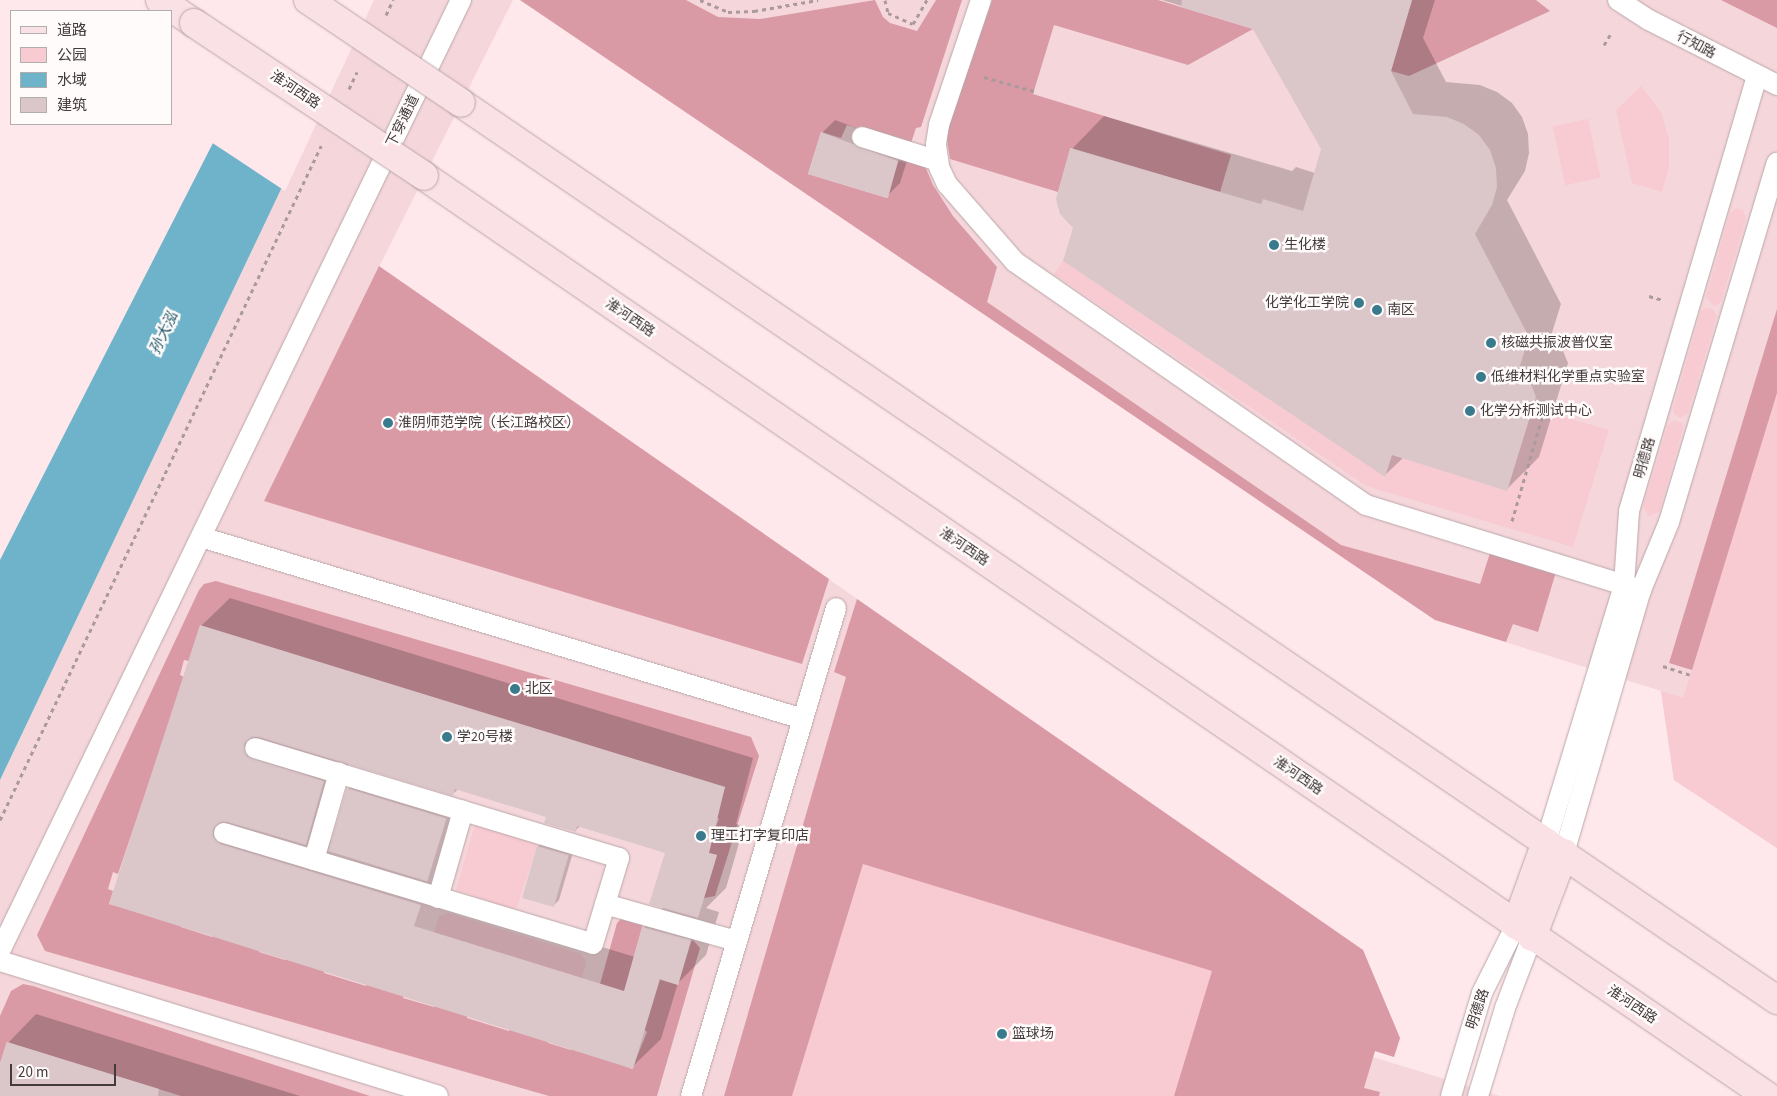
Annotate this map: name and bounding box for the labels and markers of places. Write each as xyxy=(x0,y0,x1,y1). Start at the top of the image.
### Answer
place label: 生化楼 xyxy=(1284,237,1326,253)
marker: 生化楼 xyxy=(1268,239,1280,251)
place label: 化学化工学院 xyxy=(1265,295,1349,311)
marker: 化学化工学院 xyxy=(1353,297,1365,309)
place label: 南区 xyxy=(1387,302,1415,318)
marker: 南区 xyxy=(1371,304,1383,316)
place label: 核磁共振波普仪室 xyxy=(1501,335,1613,351)
marker: 核磁共振波普仪室 xyxy=(1485,337,1497,349)
place label: 低维材料化学重点实验室 xyxy=(1491,369,1645,385)
marker: 低维材料化学重点实验室 xyxy=(1475,371,1487,383)
place label: 化学分析测试中心 xyxy=(1480,403,1592,419)
marker: 化学分析测试中心 xyxy=(1464,405,1476,417)
place label: 淮阴师范学院（长江路校区） xyxy=(398,415,580,431)
marker: 淮阴师范学院（长江路校区） xyxy=(382,417,394,429)
place label: 北区 xyxy=(525,681,553,697)
marker: 北区 xyxy=(509,683,521,695)
place label: 学20号楼 xyxy=(457,729,513,745)
marker: 学20号楼 xyxy=(441,731,453,743)
place label: 理工打字复印店 xyxy=(711,828,809,844)
marker: 理工打字复印店 xyxy=(695,830,707,842)
place label: 篮球场 xyxy=(1012,1026,1054,1042)
marker: 篮球场 xyxy=(996,1028,1008,1040)

